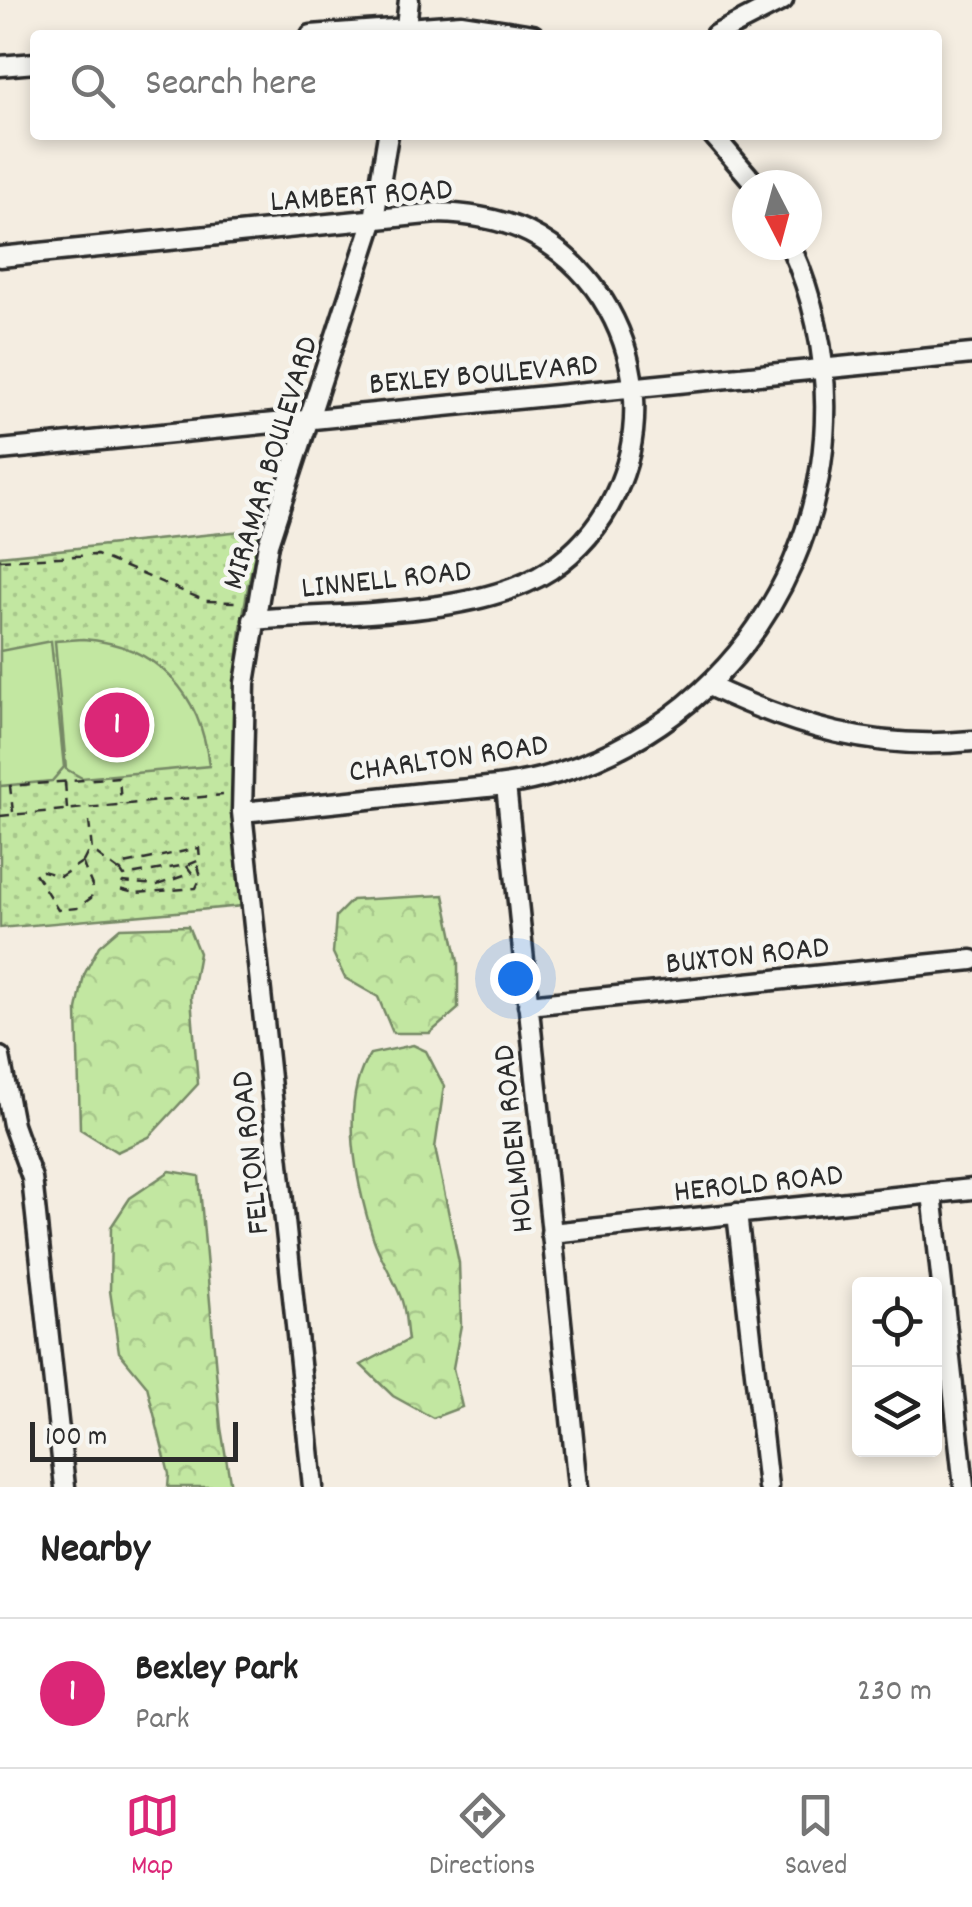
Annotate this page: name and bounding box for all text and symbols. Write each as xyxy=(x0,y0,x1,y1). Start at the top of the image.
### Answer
search box xyxy=(30,30,942,140)
icon: search xyxy=(65,58,120,113)
text: Search here xyxy=(145,58,317,113)
street label: LAMBERT ROAD xyxy=(269,169,454,227)
north arrow xyxy=(732,170,822,260)
street label: MIRAMAR BOULEVARD xyxy=(212,331,333,596)
street label: BEXLEY BOULEVARD xyxy=(367,344,600,410)
street label: LINNELL ROAD xyxy=(299,550,474,614)
pin: 1 xyxy=(84,688,150,762)
street label: CHARLTON ROAD xyxy=(346,724,551,798)
street label: BUXTON ROAD xyxy=(663,927,832,989)
your location xyxy=(490,953,541,1004)
street label: HOLMDEN ROAD xyxy=(483,1042,549,1235)
street label: FELTON ROAD xyxy=(222,1068,284,1237)
street label: HEROLD ROAD xyxy=(672,1154,845,1218)
map controls xyxy=(852,1277,942,1457)
button: locate xyxy=(852,1277,942,1367)
button: layers xyxy=(852,1367,942,1457)
scale bar xyxy=(30,1417,238,1462)
text: 100 m xyxy=(45,1419,107,1459)
text: Nearby xyxy=(40,1522,150,1582)
text: Bexley Park xyxy=(135,1643,298,1698)
text: 1 xyxy=(69,1670,76,1716)
text: 230 m xyxy=(857,1670,932,1716)
text: Park xyxy=(135,1698,190,1744)
tab: Map xyxy=(125,1788,180,1888)
tab: Directions xyxy=(429,1788,535,1888)
tab: Saved xyxy=(785,1788,847,1888)

